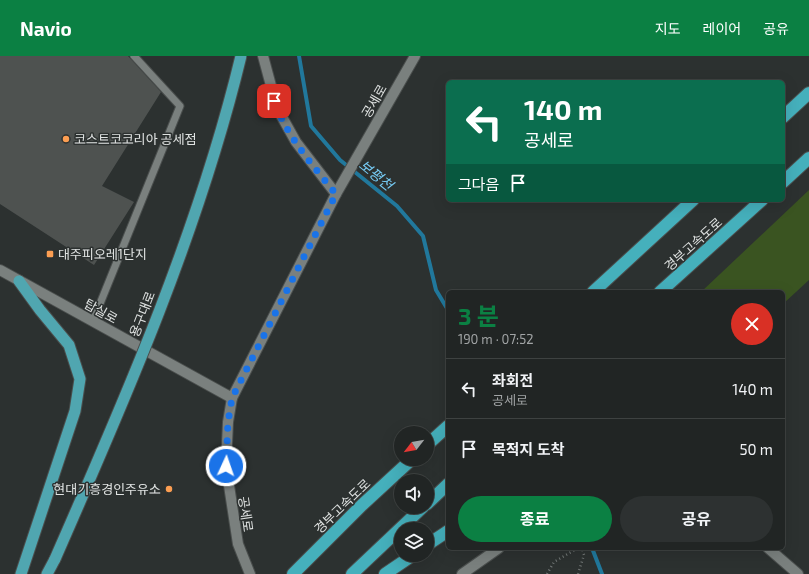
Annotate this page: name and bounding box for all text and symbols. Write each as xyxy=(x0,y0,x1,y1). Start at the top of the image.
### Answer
text: Navio xyxy=(20,17,72,40)
text: 지도 xyxy=(655,20,681,37)
text: 레이어 xyxy=(703,20,741,37)
text: 공유 xyxy=(763,20,789,37)
street label: 공세로 xyxy=(358,81,390,121)
pin xyxy=(257,84,291,118)
icon: arrive xyxy=(263,90,285,112)
text: 140 m xyxy=(524,92,602,126)
icon: left xyxy=(458,96,510,148)
text: 공세로 xyxy=(524,129,574,151)
place label: 코스트코코리아 공세점 xyxy=(74,131,197,147)
marker: 코스트코코리아 공세점 xyxy=(61,134,71,144)
water label: 보평천 xyxy=(356,156,398,194)
icon: arrive xyxy=(507,172,529,194)
text: 그다음 xyxy=(458,175,499,193)
street label: 경부고속도로 xyxy=(661,214,725,274)
place label: 대주피오레1단지 xyxy=(58,246,147,262)
marker: 대주피오레1단지 xyxy=(45,249,55,259)
street label: 용구대로 xyxy=(126,289,158,339)
street label: 탑실로 xyxy=(81,295,121,327)
text: 3 분 xyxy=(458,301,499,330)
button: close xyxy=(731,303,773,345)
text: 190 m · 07:52 xyxy=(458,331,533,347)
text: 좌회전 xyxy=(492,371,533,389)
icon: left xyxy=(458,378,480,400)
text: 140 m xyxy=(732,380,773,398)
text: 공세로 xyxy=(492,392,528,408)
north arrow xyxy=(394,426,434,466)
map controls xyxy=(394,426,434,562)
icon: arrive xyxy=(458,438,480,460)
text: 목적지 도착 xyxy=(492,440,564,458)
text: 50 m xyxy=(739,440,773,458)
position arrow xyxy=(205,445,247,487)
button: sound xyxy=(394,474,434,514)
street label: 경부고속도로 xyxy=(311,475,373,537)
place label: 현대기흥경인주유소 xyxy=(53,481,161,497)
marker: 현대기흥경인주유소 xyxy=(164,484,174,494)
street label: 공세로 xyxy=(236,495,256,533)
button: 종료 xyxy=(458,496,612,542)
button: 공유 xyxy=(620,496,773,542)
button: layers xyxy=(394,522,434,562)

